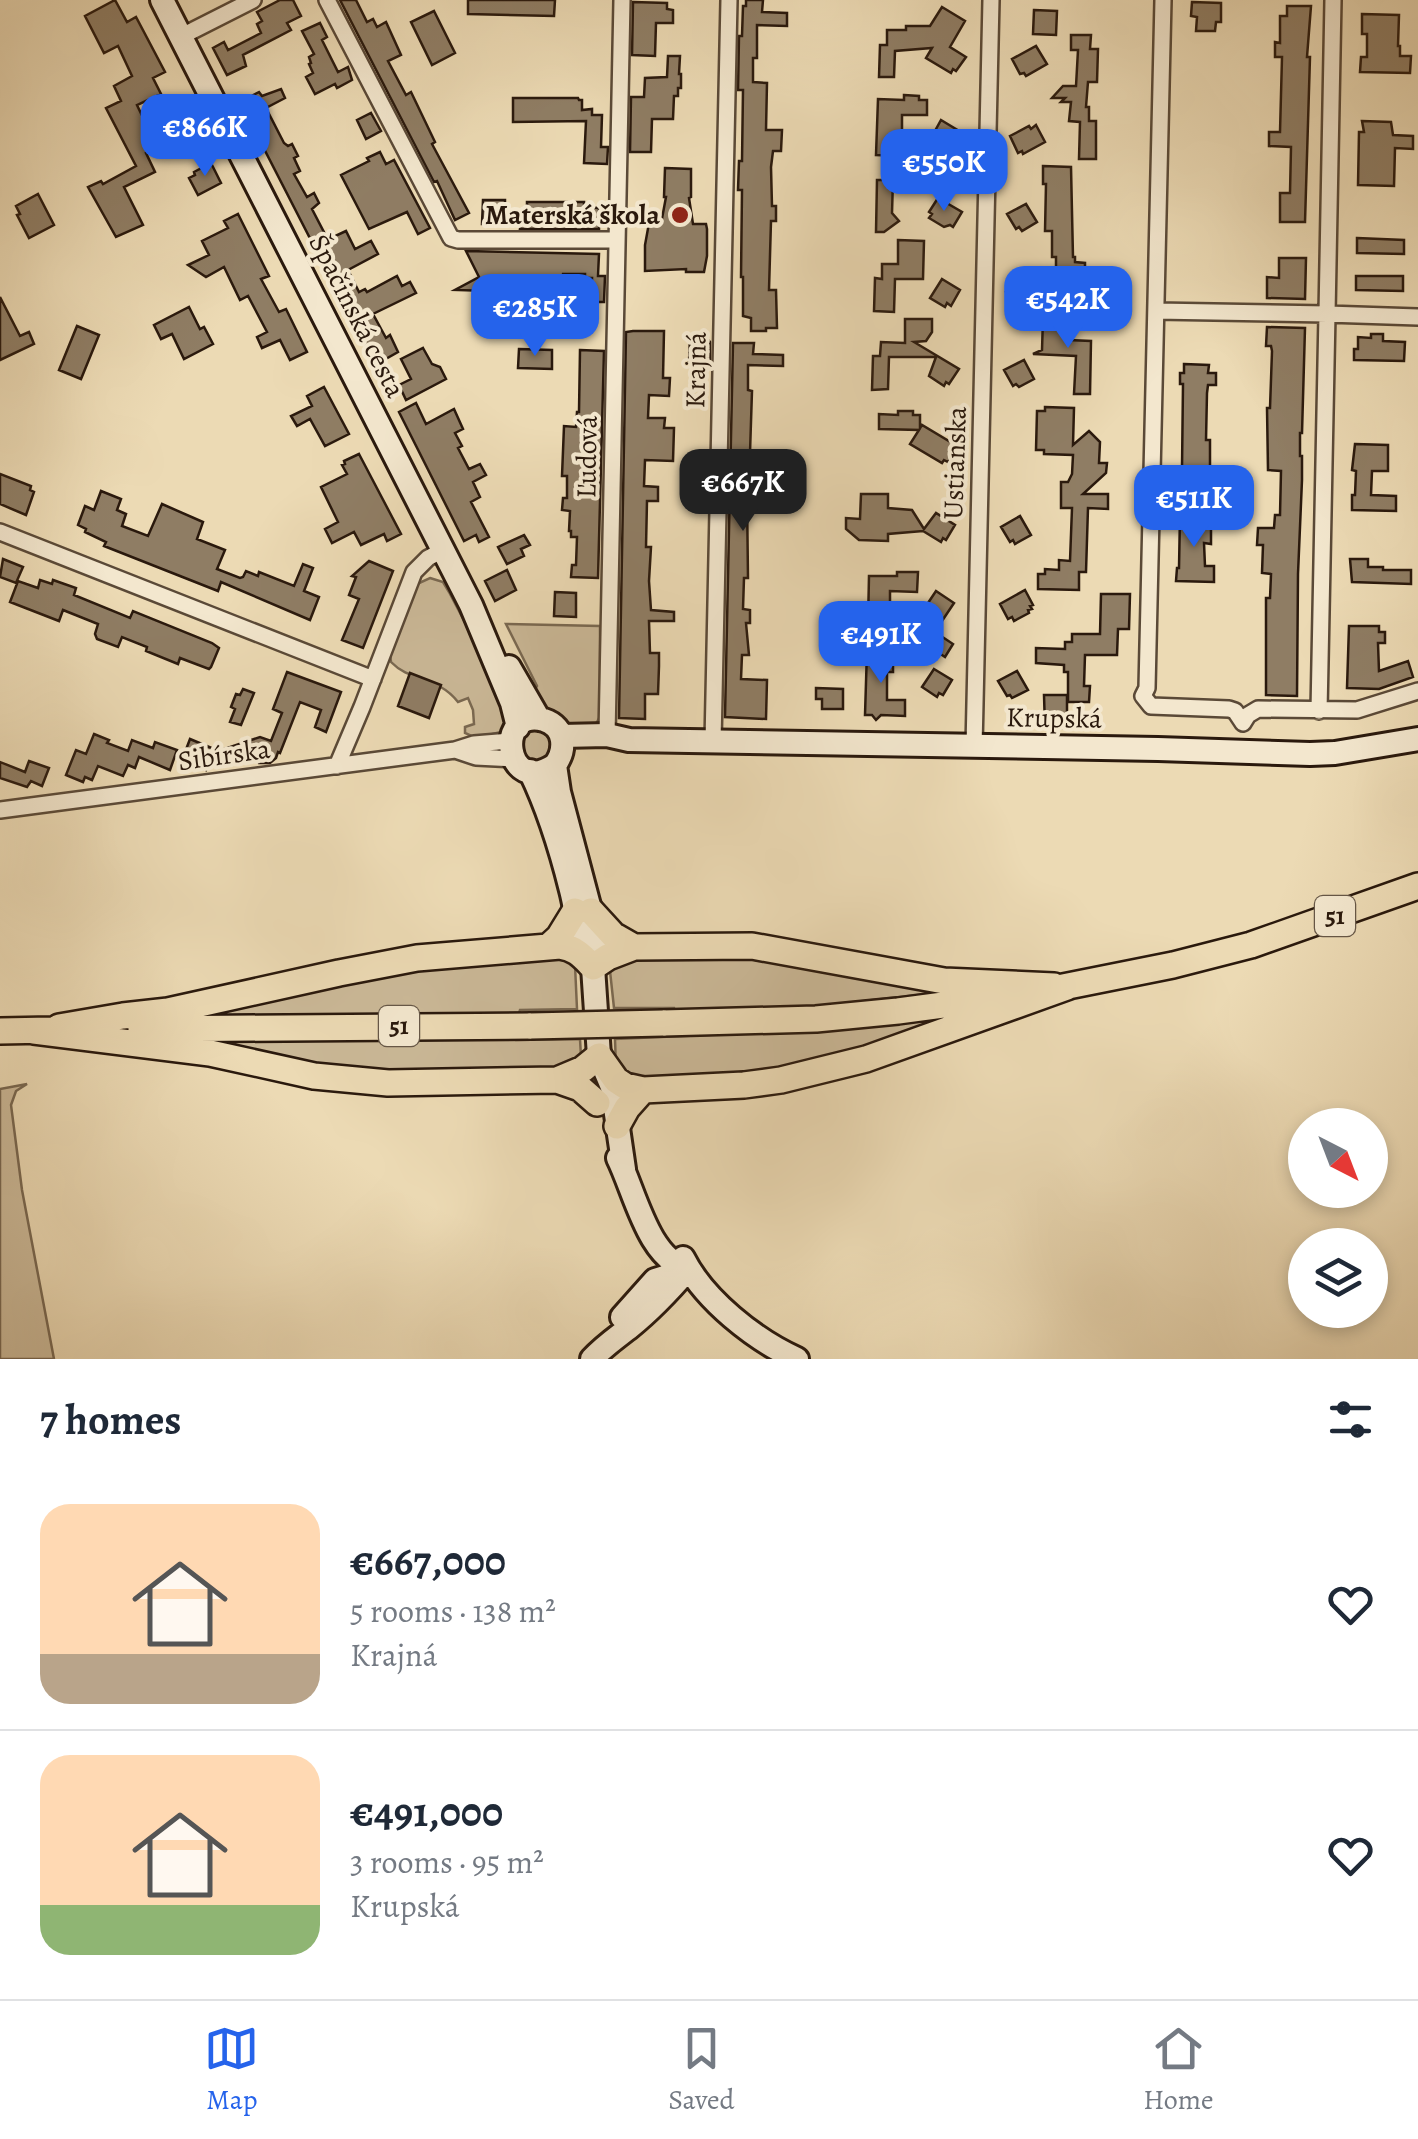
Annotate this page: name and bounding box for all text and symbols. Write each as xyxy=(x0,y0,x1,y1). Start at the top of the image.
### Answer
pin: €866K xyxy=(135,94,275,179)
text: €866K xyxy=(163,104,247,148)
pin: €550K xyxy=(874,129,1014,214)
text: €550K xyxy=(903,139,985,183)
place label: Materská škola xyxy=(485,196,660,234)
marker: Materská škola xyxy=(669,204,691,226)
street label: Špačinská cesta xyxy=(300,228,414,404)
pin: €542K xyxy=(998,266,1138,351)
pin: €285K xyxy=(465,274,605,359)
text: €542K xyxy=(1026,276,1110,320)
text: €285K xyxy=(493,284,577,328)
street label: Krajná xyxy=(676,331,716,409)
street label: Ustianska xyxy=(934,406,976,520)
street label: Ľudová xyxy=(567,415,607,499)
pin: €667K xyxy=(673,449,813,534)
text: €667K xyxy=(702,459,784,503)
pin: €511K xyxy=(1124,465,1264,550)
text: €511K xyxy=(1156,475,1232,519)
pin: €491K xyxy=(811,601,951,686)
text: €491K xyxy=(841,611,921,655)
street label: Krupská xyxy=(1006,698,1102,738)
street label: Sibírska xyxy=(175,730,273,780)
road number: 51 xyxy=(1315,896,1355,936)
road number: 51 xyxy=(379,1006,419,1046)
north arrow xyxy=(1288,1108,1388,1208)
map controls xyxy=(1288,1108,1388,1328)
button: layers xyxy=(1288,1228,1388,1328)
text: 7 homes xyxy=(40,1391,181,1448)
icon: filters xyxy=(1323,1392,1378,1447)
text: €667,000 xyxy=(350,1532,506,1589)
icon: home xyxy=(120,1544,240,1664)
icon: heart xyxy=(1323,1577,1378,1632)
text: 5 rooms · 138 m² xyxy=(350,1589,556,1633)
text: Krajná xyxy=(350,1633,437,1677)
text: €491,000 xyxy=(350,1783,503,1840)
icon: home xyxy=(120,1795,240,1915)
icon: heart xyxy=(1323,1828,1378,1883)
text: 3 rooms · 95 m² xyxy=(350,1840,544,1884)
text: Krupská xyxy=(350,1884,460,1928)
tab: Map xyxy=(204,2021,259,2119)
tab: Saved xyxy=(668,2021,735,2119)
tab: Home xyxy=(1143,2021,1214,2119)

